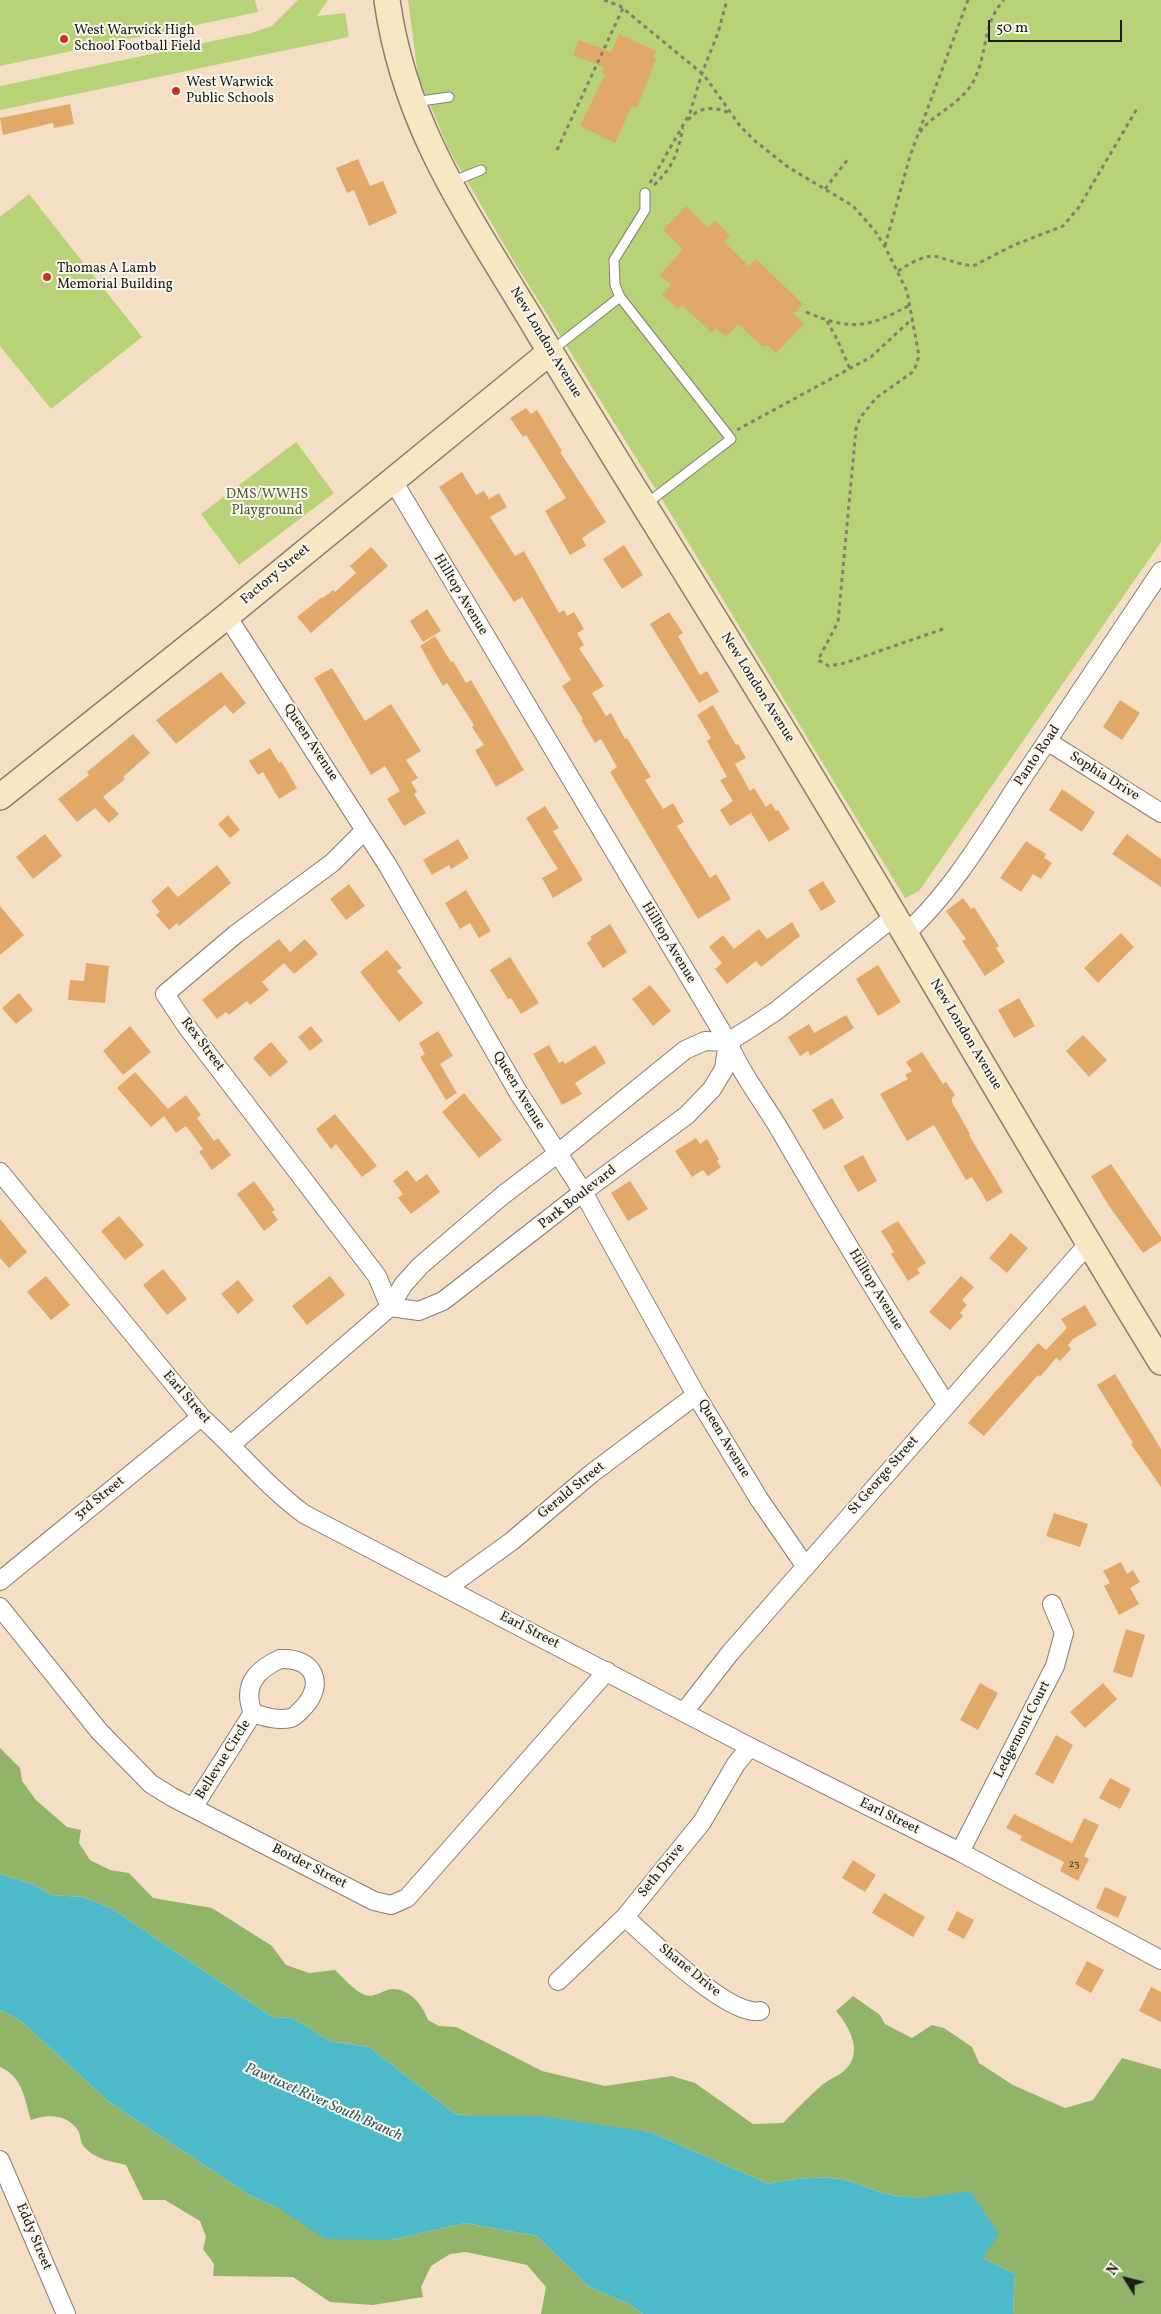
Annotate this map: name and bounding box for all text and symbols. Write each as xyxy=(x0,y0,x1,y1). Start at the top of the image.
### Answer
scale bar xyxy=(991,10,1125,42)
text: 50 m xyxy=(996,18,1028,39)
place label: West Warwick High School Football Field xyxy=(74,23,201,56)
marker: West Warwick High School Football Field xyxy=(58,33,70,45)
place label: West Warwick Public Schools xyxy=(186,75,274,108)
marker: West Warwick Public Schools xyxy=(170,85,182,97)
place label: Thomas A Lamb Memorial Building xyxy=(57,261,173,294)
marker: Thomas A Lamb Memorial Building xyxy=(41,271,53,283)
street label: New London Avenue xyxy=(505,284,585,402)
park label: DMS/WWHS Playground xyxy=(226,487,308,520)
street label: Factory Street xyxy=(238,541,314,609)
street label: Hilltop Avenue xyxy=(429,551,491,639)
street label: New London Avenue xyxy=(716,630,798,746)
street label: Queen Avenue xyxy=(279,701,341,785)
street label: Panto Road xyxy=(1011,722,1065,790)
street label: Sophia Drive xyxy=(1066,749,1142,805)
street label: Hilltop Avenue xyxy=(637,899,699,987)
street label: New London Avenue xyxy=(925,976,1005,1094)
street label: Rex Street xyxy=(176,1015,228,1075)
street label: Queen Avenue xyxy=(488,1049,548,1133)
street label: Park Boulevard xyxy=(536,1162,620,1234)
street label: Hilltop Avenue xyxy=(844,1246,906,1334)
street label: Earl Street xyxy=(158,1368,214,1428)
street label: Queen Avenue xyxy=(693,1397,753,1481)
street label: St George Street xyxy=(845,1433,923,1519)
street label: Gerald Street xyxy=(535,1459,609,1523)
street label: 3rd Street xyxy=(71,1473,129,1525)
street label: Earl Street xyxy=(496,1609,562,1653)
street label: Ledgemont Court xyxy=(991,1678,1055,1782)
street label: Bellevue Circle xyxy=(193,1717,255,1803)
street label: Earl Street xyxy=(856,1795,922,1839)
street label: Border Street xyxy=(269,1841,349,1893)
street label: Seth Drive xyxy=(635,1841,689,1901)
house number: 23 xyxy=(1068,1858,1080,1872)
street label: Shane Drive xyxy=(655,1941,723,2001)
water label: Pawtuxet River South Branch xyxy=(242,2060,404,2146)
street label: Eddy Street xyxy=(11,2201,55,2273)
north arrow xyxy=(1101,2254,1151,2304)
text: N xyxy=(1103,2260,1124,2280)

